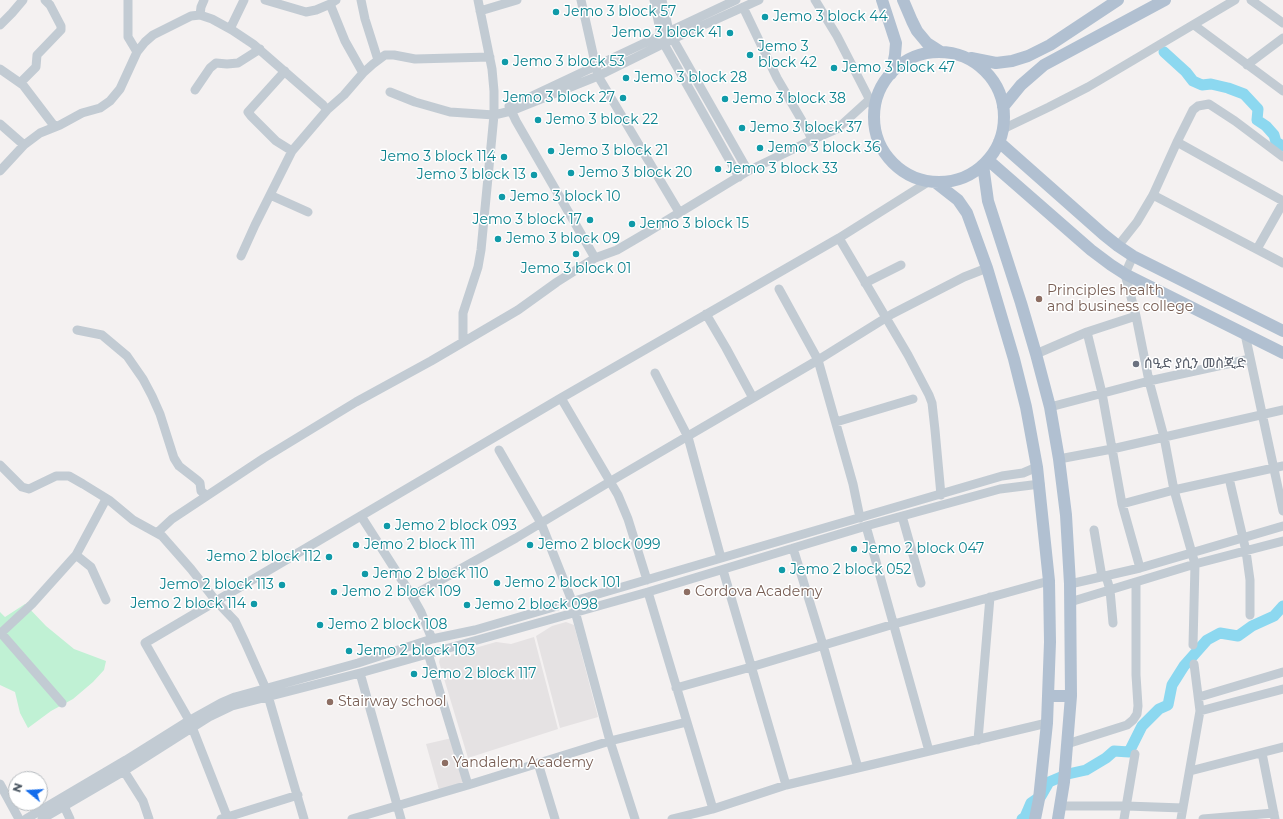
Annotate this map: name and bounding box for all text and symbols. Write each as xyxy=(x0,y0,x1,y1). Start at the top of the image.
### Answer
place label: Jemo 3 block 57 xyxy=(564,4,676,20)
marker: Jemo 3 block 57 xyxy=(551,7,561,17)
place label: Jemo 3 block 44 xyxy=(773,9,888,25)
marker: Jemo 3 block 44 xyxy=(760,12,770,22)
place label: Jemo 3 block 41 xyxy=(612,25,722,41)
marker: Jemo 3 block 41 xyxy=(725,28,735,38)
place label: Jemo 3 block 42 xyxy=(758,39,817,72)
marker: Jemo 3 block 42 xyxy=(745,50,755,60)
place label: Jemo 3 block 53 xyxy=(513,54,625,70)
marker: Jemo 3 block 53 xyxy=(500,57,510,67)
place label: Jemo 3 block 47 xyxy=(842,60,955,76)
marker: Jemo 3 block 47 xyxy=(829,63,839,73)
place label: Jemo 3 block 28 xyxy=(634,70,747,86)
marker: Jemo 3 block 28 xyxy=(621,73,631,83)
place label: Jemo 3 block 27 xyxy=(503,90,615,106)
place label: Jemo 3 block 38 xyxy=(733,91,846,107)
marker: Jemo 3 block 27 xyxy=(618,93,628,103)
marker: Jemo 3 block 38 xyxy=(720,94,730,104)
place label: Jemo 3 block 22 xyxy=(546,112,658,128)
marker: Jemo 3 block 22 xyxy=(533,115,543,125)
place label: Jemo 3 block 37 xyxy=(750,120,862,136)
marker: Jemo 3 block 37 xyxy=(737,123,747,133)
place label: Jemo 3 block 36 xyxy=(768,140,881,156)
place label: Jemo 3 block 21 xyxy=(559,143,668,159)
marker: Jemo 3 block 36 xyxy=(755,143,765,153)
marker: Jemo 3 block 21 xyxy=(546,146,556,156)
place label: Jemo 3 block 114 xyxy=(380,149,496,165)
marker: Jemo 3 block 114 xyxy=(499,152,509,162)
place label: Jemo 3 block 33 xyxy=(726,161,838,177)
marker: Jemo 3 block 33 xyxy=(713,164,723,174)
place label: Jemo 3 block 20 xyxy=(579,165,692,181)
place label: Jemo 3 block 13 xyxy=(417,167,526,183)
marker: Jemo 3 block 20 xyxy=(566,168,576,178)
marker: Jemo 3 block 13 xyxy=(529,170,539,180)
place label: Jemo 3 block 10 xyxy=(510,189,621,205)
marker: Jemo 3 block 10 xyxy=(497,192,507,202)
place label: Jemo 3 block 17 xyxy=(473,212,582,228)
marker: Jemo 3 block 17 xyxy=(585,215,595,225)
place label: Jemo 3 block 15 xyxy=(640,216,749,232)
marker: Jemo 3 block 15 xyxy=(627,219,637,229)
place label: Jemo 3 block 09 xyxy=(506,231,620,247)
marker: Jemo 3 block 09 xyxy=(493,234,503,244)
marker: Jemo 3 block 01 xyxy=(571,249,581,259)
place label: Jemo 3 block 01 xyxy=(521,261,631,277)
place label: Principles health and business college xyxy=(1047,283,1193,316)
marker: Principles health and business college xyxy=(1034,294,1044,304)
place label: ሰዒድ ያሲን መስጂድ xyxy=(1144,356,1246,372)
marker: ሰዒድ ያሲን መስጂድ xyxy=(1131,359,1141,369)
place label: Jemo 2 block 093 xyxy=(395,518,517,534)
marker: Jemo 2 block 093 xyxy=(382,521,392,531)
place label: Jemo 2 block 111 xyxy=(364,537,475,553)
place label: Jemo 2 block 099 xyxy=(538,537,661,553)
marker: Jemo 2 block 111 xyxy=(351,540,361,550)
marker: Jemo 2 block 099 xyxy=(525,540,535,550)
place label: Jemo 2 block 047 xyxy=(862,541,984,557)
marker: Jemo 2 block 047 xyxy=(849,544,859,554)
place label: Jemo 2 block 112 xyxy=(207,549,321,565)
marker: Jemo 2 block 112 xyxy=(324,552,334,562)
place label: Jemo 2 block 052 xyxy=(790,562,911,578)
marker: Jemo 2 block 052 xyxy=(777,565,787,575)
place label: Jemo 2 block 110 xyxy=(373,566,489,582)
marker: Jemo 2 block 110 xyxy=(360,569,370,579)
place label: Jemo 2 block 101 xyxy=(505,575,621,591)
place label: Jemo 2 block 113 xyxy=(160,577,274,593)
marker: Jemo 2 block 101 xyxy=(492,578,502,588)
marker: Jemo 2 block 113 xyxy=(277,580,287,590)
place label: Jemo 2 block 109 xyxy=(342,584,461,600)
place label: Cordova Academy xyxy=(695,584,822,600)
marker: Jemo 2 block 109 xyxy=(329,587,339,597)
marker: Cordova Academy xyxy=(682,587,692,597)
place label: Jemo 2 block 114 xyxy=(130,596,246,612)
place label: Jemo 2 block 098 xyxy=(475,597,598,613)
marker: Jemo 2 block 114 xyxy=(249,599,259,609)
marker: Jemo 2 block 098 xyxy=(462,600,472,610)
place label: Jemo 2 block 108 xyxy=(328,617,447,633)
marker: Jemo 2 block 108 xyxy=(315,620,325,630)
place label: Jemo 2 block 103 xyxy=(357,643,475,659)
marker: Jemo 2 block 103 xyxy=(344,646,354,656)
place label: Jemo 2 block 117 xyxy=(422,666,537,682)
marker: Jemo 2 block 117 xyxy=(409,669,419,679)
place label: Stairway school xyxy=(338,694,447,710)
marker: Stairway school xyxy=(325,697,335,707)
place label: Yandalem Academy xyxy=(453,755,593,771)
marker: Yandalem Academy xyxy=(440,758,450,768)
north arrow xyxy=(8,771,48,811)
text: N xyxy=(10,781,26,794)

